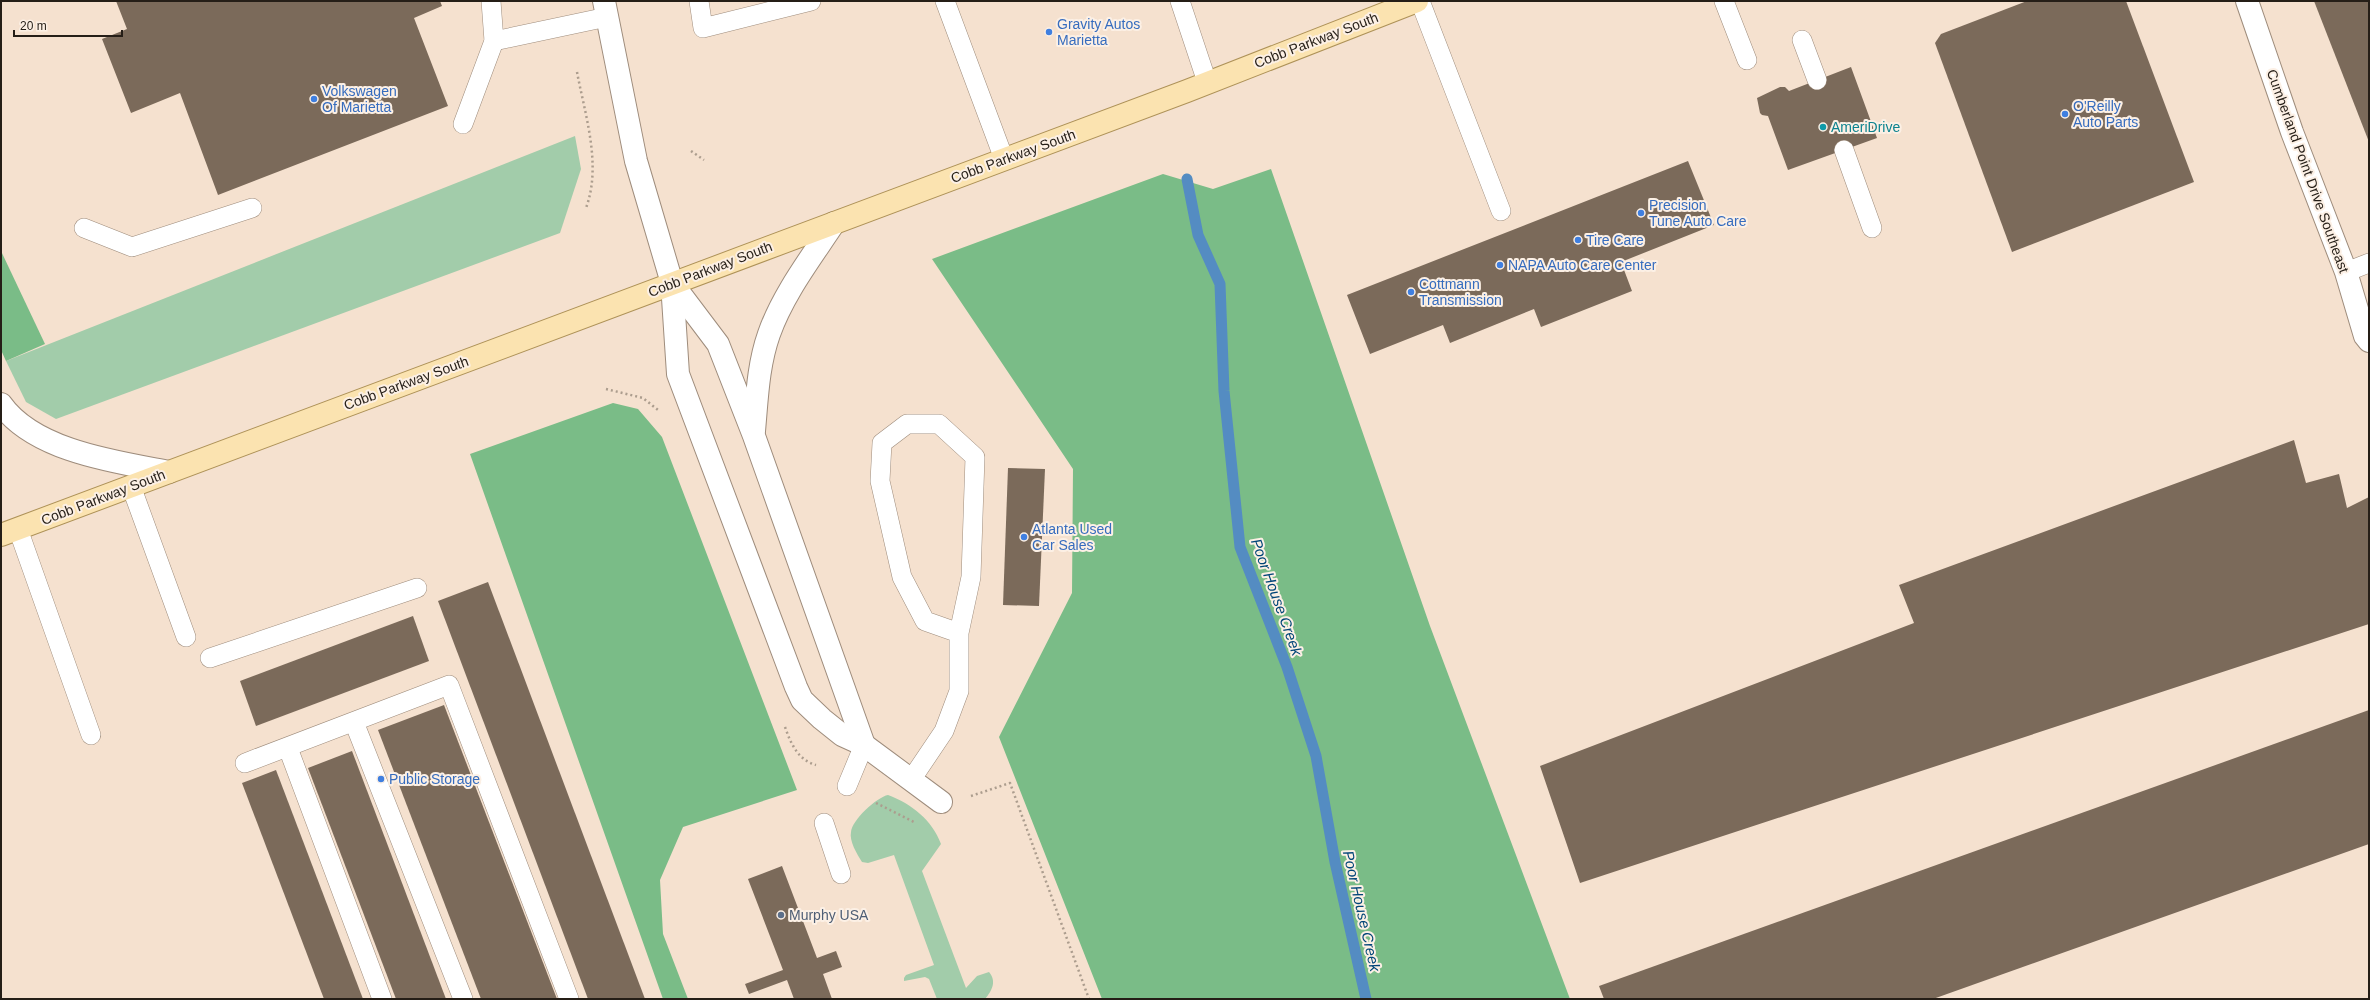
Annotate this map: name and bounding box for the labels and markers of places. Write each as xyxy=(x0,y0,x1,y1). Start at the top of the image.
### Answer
place label: Gravity Autos Marietta xyxy=(1057,16,1140,48)
marker: Gravity Autos Marietta xyxy=(1044,27,1054,37)
place label: Volkswagen Of Marietta xyxy=(322,83,397,115)
marker: Volkswagen Of Marietta xyxy=(309,94,319,104)
place label: O'Reilly Auto Parts xyxy=(2073,98,2138,130)
marker: O'Reilly Auto Parts xyxy=(2060,109,2070,119)
place label: AmeriDrive xyxy=(1831,119,1900,135)
marker: AmeriDrive xyxy=(1818,122,1828,132)
place label: Precision Tune Auto Care xyxy=(1649,197,1747,229)
marker: Precision Tune Auto Care xyxy=(1636,208,1646,218)
place label: Tire Care xyxy=(1586,232,1644,248)
marker: Tire Care xyxy=(1573,235,1583,245)
place label: NAPA Auto Care Center xyxy=(1508,257,1657,273)
marker: NAPA Auto Care Center xyxy=(1495,260,1505,270)
place label: Cottmann Transmission xyxy=(1419,276,1502,308)
marker: Cottmann Transmission xyxy=(1406,287,1416,297)
place label: Atlanta Used Car Sales xyxy=(1032,521,1112,553)
marker: Atlanta Used Car Sales xyxy=(1019,532,1029,542)
place label: Public Storage xyxy=(389,771,480,787)
marker: Public Storage xyxy=(376,774,386,784)
place label: Murphy USA xyxy=(789,907,869,923)
marker: Murphy USA xyxy=(776,910,786,920)

